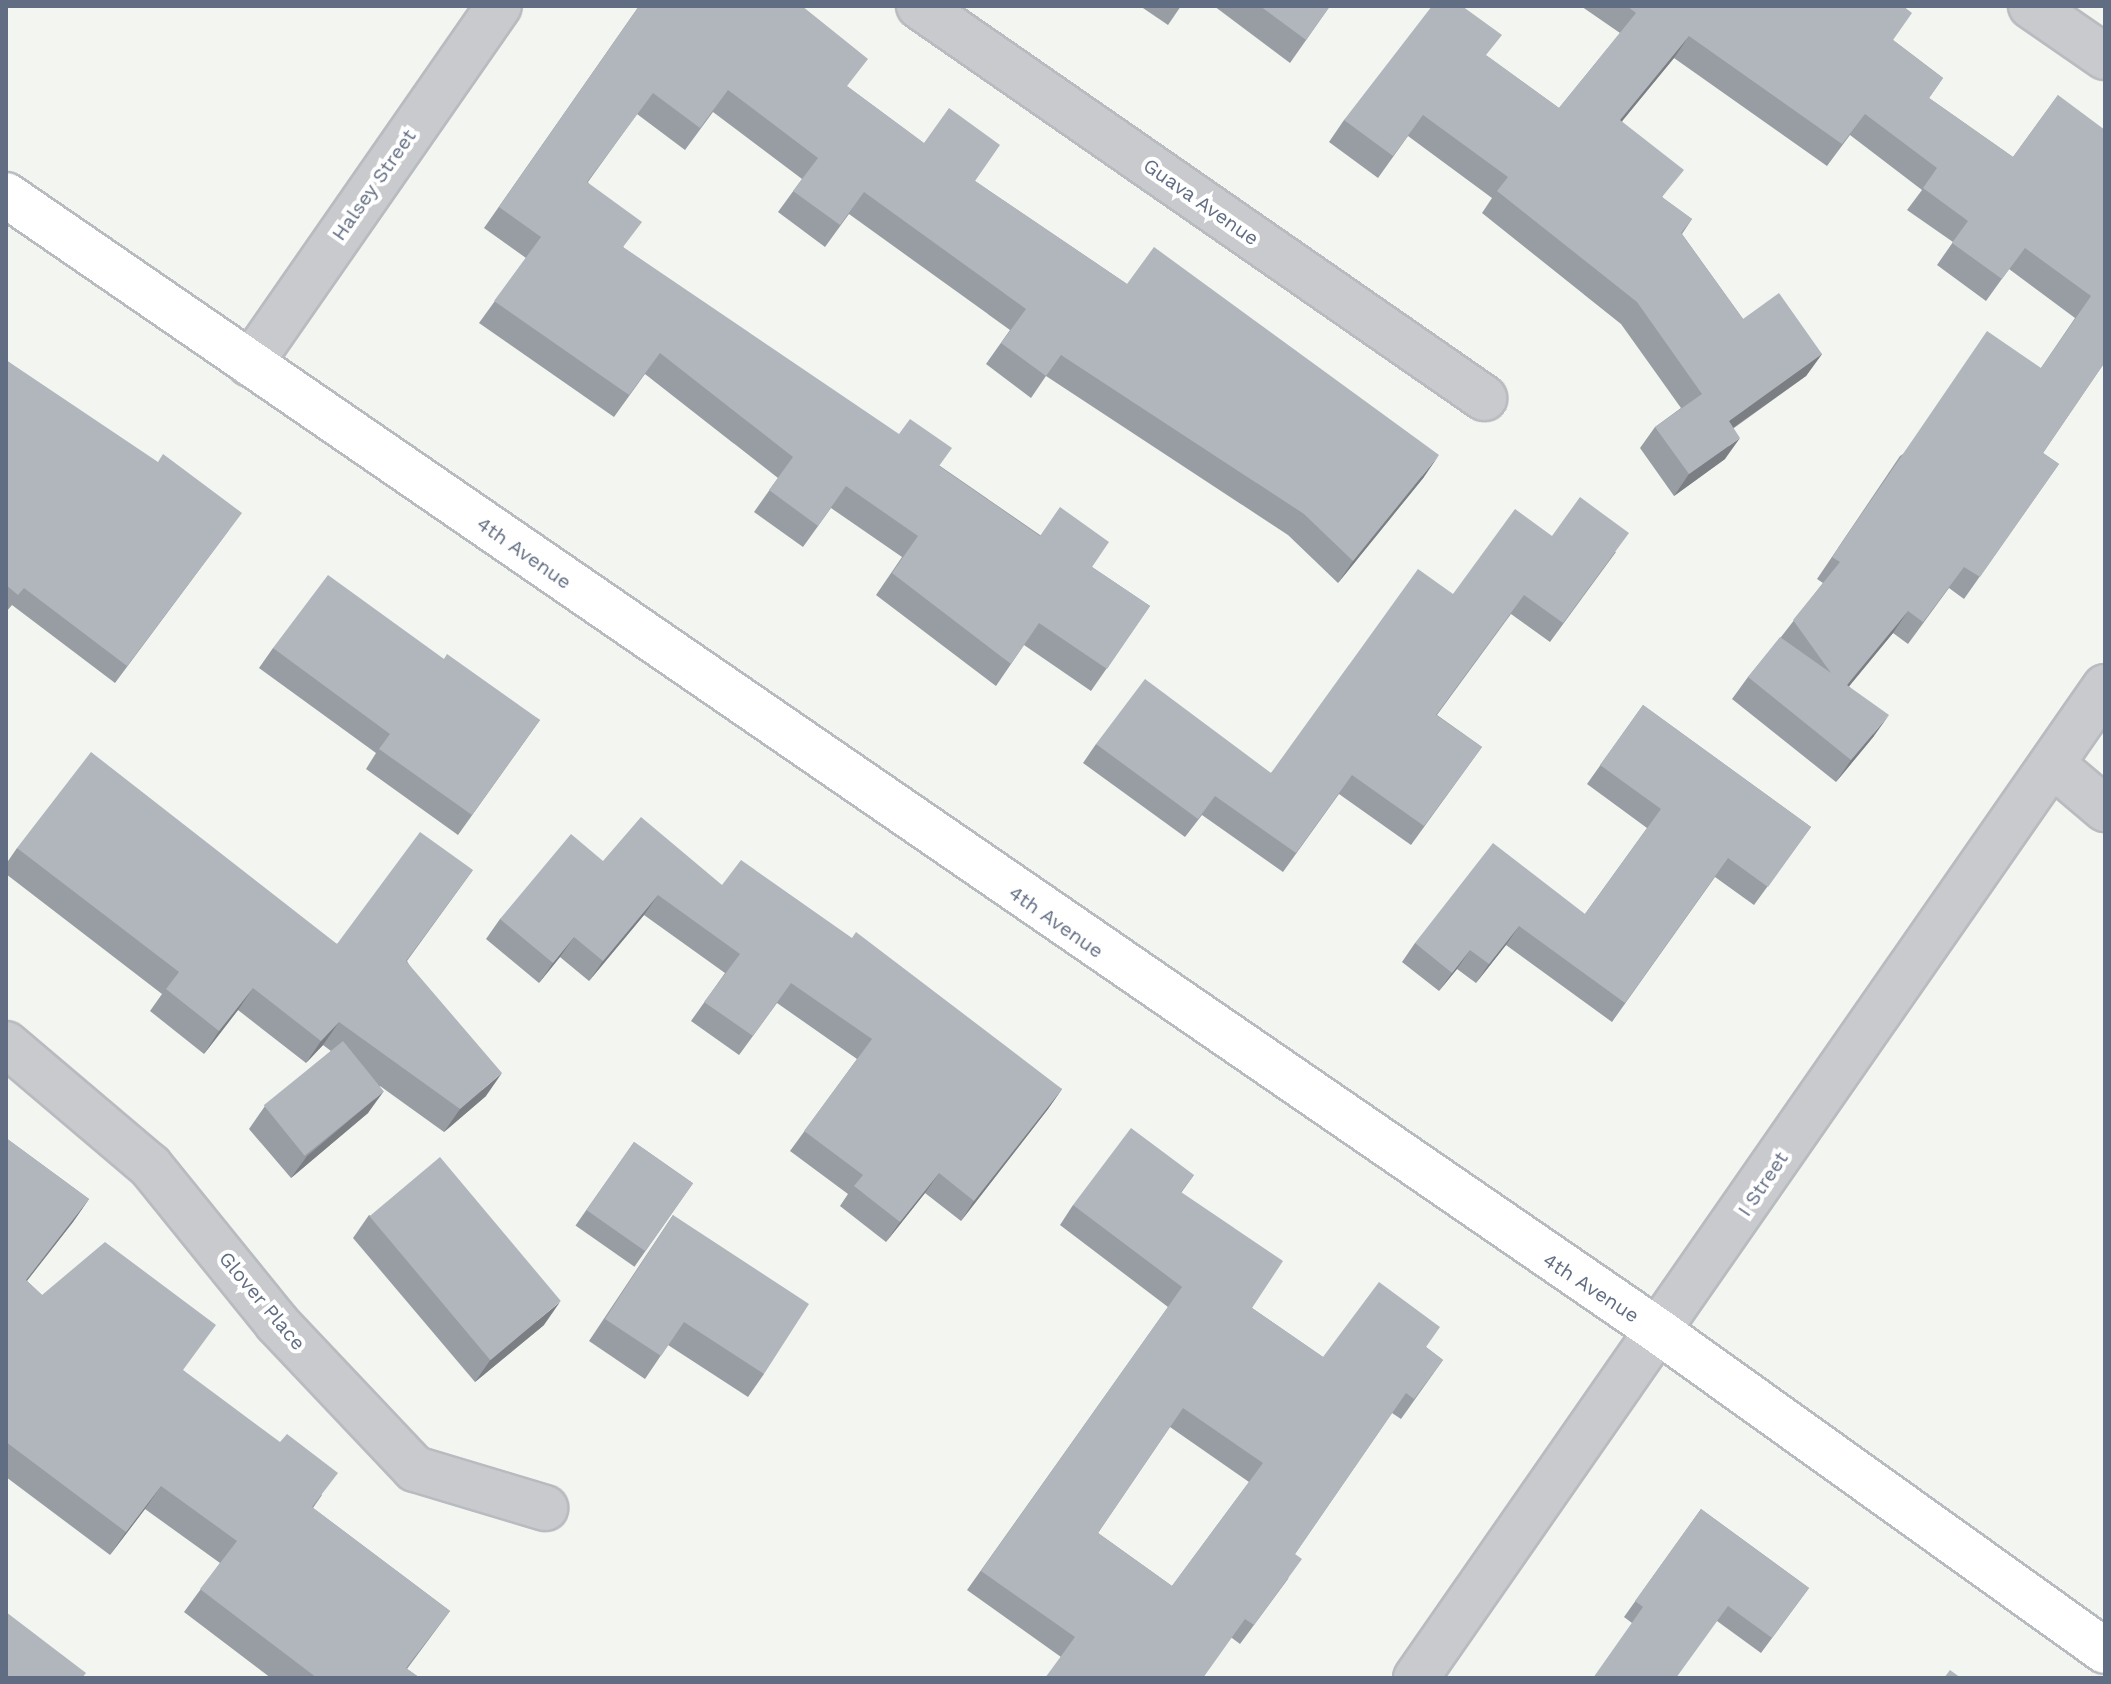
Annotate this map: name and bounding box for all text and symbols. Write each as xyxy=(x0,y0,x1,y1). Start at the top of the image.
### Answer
street label: Halsey Street xyxy=(327,124,421,246)
street label: Guava Avenue xyxy=(1138,153,1264,251)
street label: 4th Avenue xyxy=(472,511,576,595)
street label: 4th Avenue xyxy=(1004,880,1108,964)
street label: I Street xyxy=(1733,1147,1793,1221)
street label: Glover Place xyxy=(214,1247,310,1355)
street label: 4th Avenue xyxy=(1538,1248,1644,1328)

